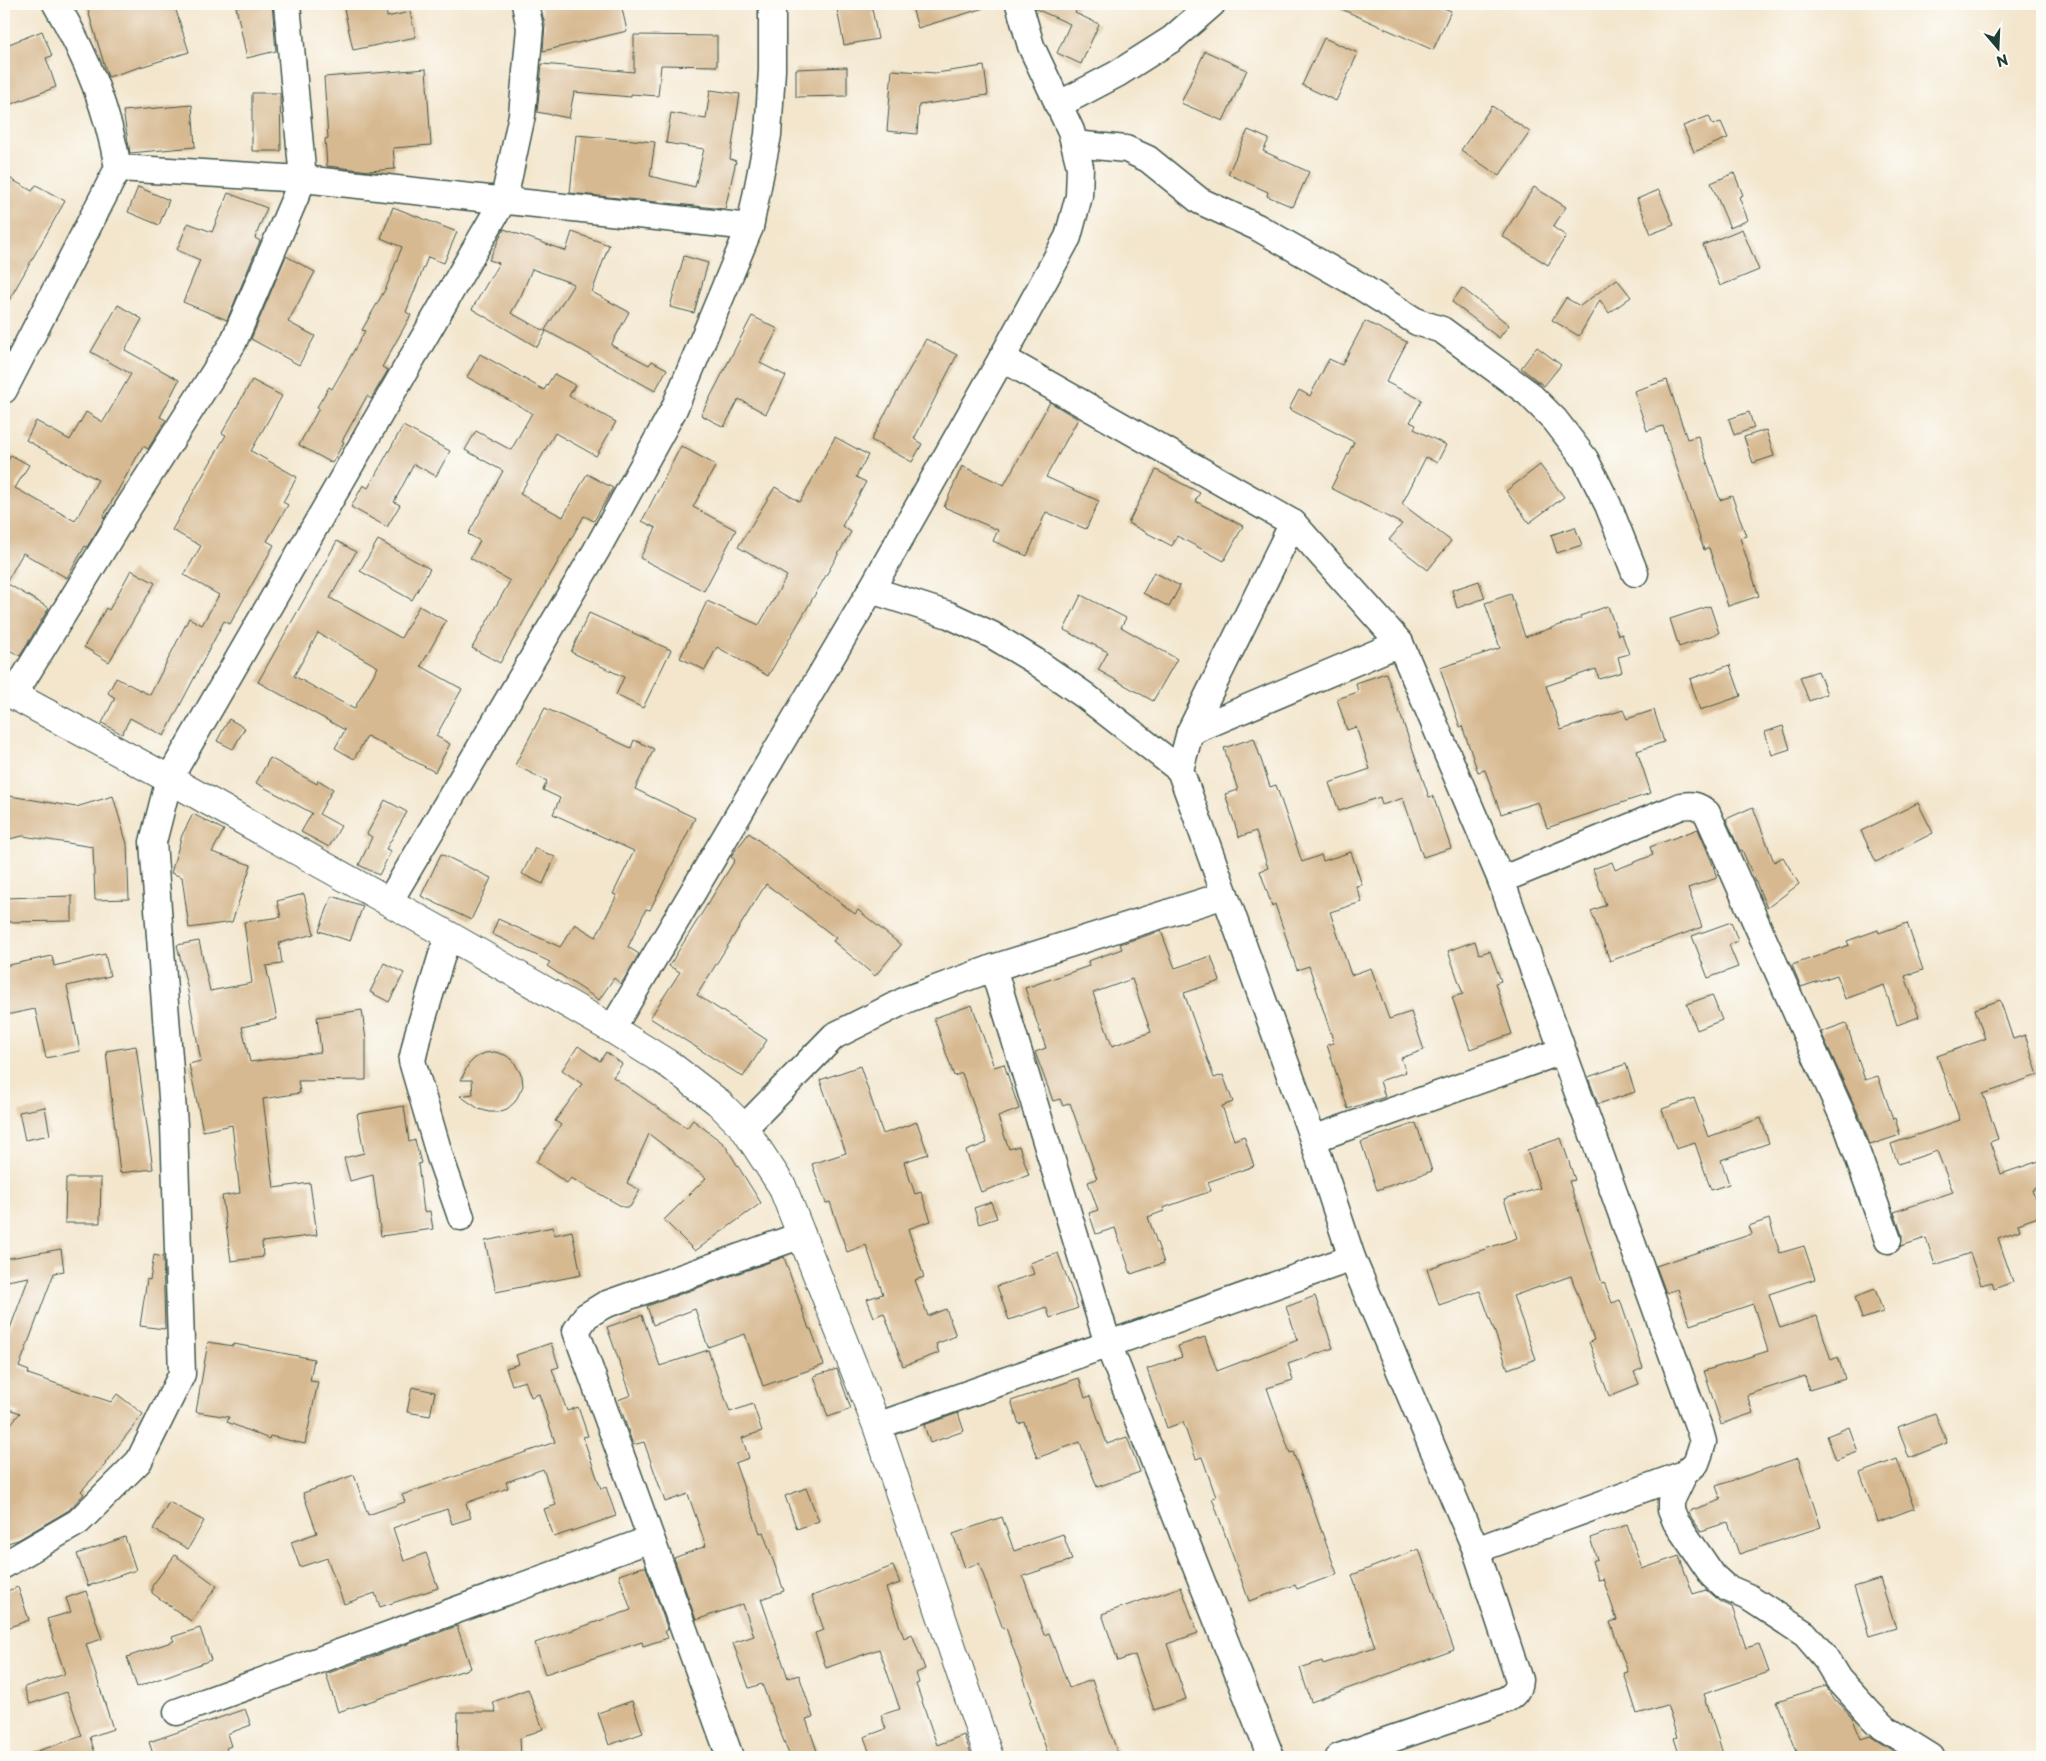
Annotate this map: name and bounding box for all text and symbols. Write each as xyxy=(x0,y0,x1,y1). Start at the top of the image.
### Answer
north arrow xyxy=(1974,22,2024,72)
text: N xyxy=(1994,49,2011,72)

